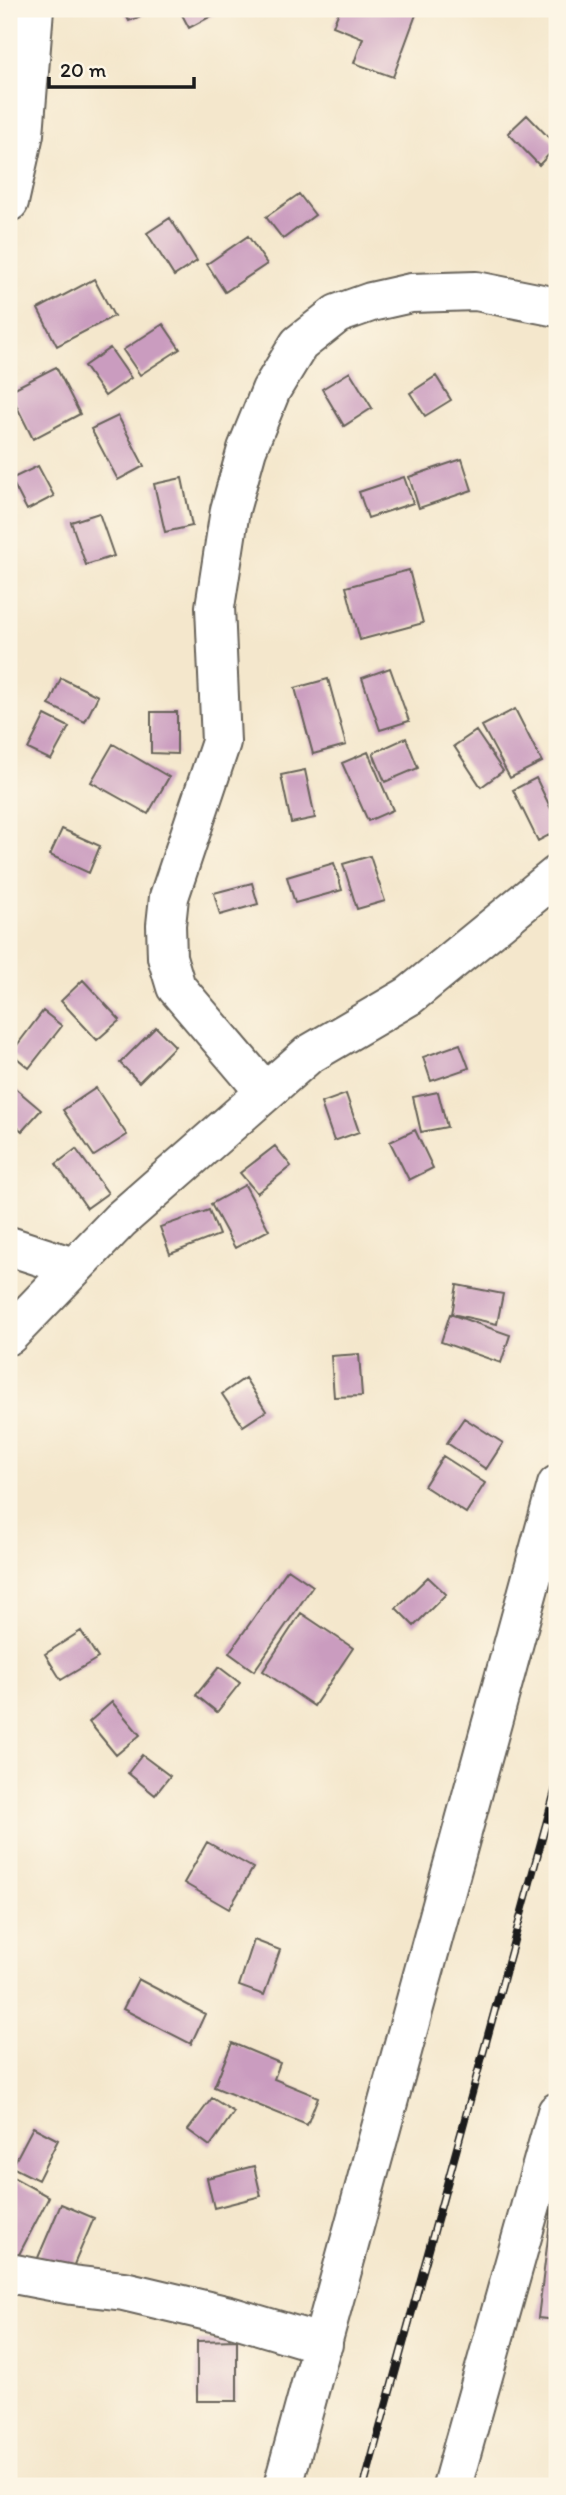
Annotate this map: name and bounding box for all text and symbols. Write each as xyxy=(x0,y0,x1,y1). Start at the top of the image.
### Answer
scale bar xyxy=(49,46,194,90)
text: 20 m xyxy=(60,57,107,82)

